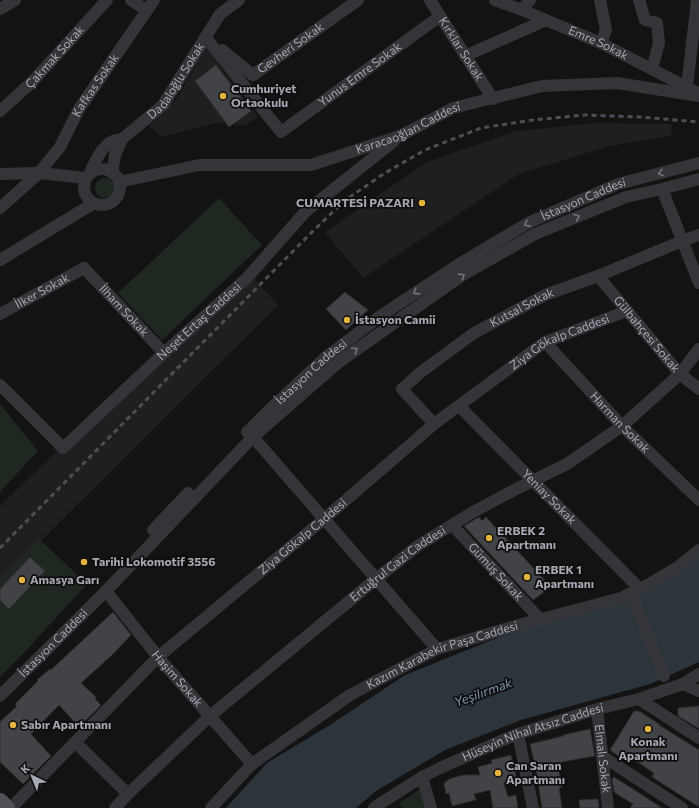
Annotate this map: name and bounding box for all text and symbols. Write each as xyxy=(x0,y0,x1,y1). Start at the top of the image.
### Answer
street label: Kırklar Sokak xyxy=(437,14,488,83)
street label: Gevheri Sokak xyxy=(254,19,326,76)
street label: Çakmak Sokak xyxy=(22,22,87,91)
street label: Emre Sokak xyxy=(567,22,632,62)
street label: Yunus Emre Sokak xyxy=(315,38,404,109)
street label: Dadaloğlu Sokak xyxy=(144,39,207,121)
street label: Kafkas Sokak xyxy=(68,50,121,119)
place label: Cumhuriyet Ortaokulu xyxy=(231,81,296,109)
marker: Cumhuriyet Ortaokulu xyxy=(218,91,228,101)
street label: Karacaoğlan Caddesi xyxy=(354,99,461,156)
one-way arrow xyxy=(658,168,664,176)
street label: İstasyon Caddesi xyxy=(538,174,627,222)
place label: CUMARTESİ PAZARI xyxy=(296,195,414,209)
marker: CUMARTESİ PAZARI xyxy=(417,198,427,208)
one-way arrow xyxy=(574,213,581,221)
one-way arrow xyxy=(524,219,531,227)
street label: İlker Sokak xyxy=(12,269,72,311)
one-way arrow xyxy=(458,273,465,280)
street label: Neşet Ertaş Caddesi xyxy=(153,279,243,362)
street label: İlham Sokak xyxy=(97,281,153,339)
street label: Kutsal Sokak xyxy=(487,284,556,329)
one-way arrow xyxy=(414,287,421,294)
street label: Gülbahçesi Sokak xyxy=(612,293,684,375)
street label: Ziya Gökalp Caddesi xyxy=(506,310,611,372)
place label: İstasyon Camii xyxy=(355,312,436,326)
marker: İstasyon Camii xyxy=(342,315,352,325)
street label: İstasyon Caddesi xyxy=(272,336,349,407)
one-way arrow xyxy=(351,348,358,355)
street label: Harman Sokak xyxy=(588,388,654,455)
street label: Yeniay Sokak xyxy=(520,466,580,527)
street label: Ziya Gökalp Caddesi xyxy=(255,495,349,577)
street label: Ertuğrul Gazi Caddesi xyxy=(346,523,448,604)
place label: ERBEK 2 Apartmanı xyxy=(497,523,556,551)
marker: ERBEK 2 Apartmanı xyxy=(484,533,494,543)
street label: Gümüş Sokak xyxy=(466,539,527,603)
place label: Tarihi Lokomotif 3556 xyxy=(92,554,216,568)
marker: Tarihi Lokomotif 3556 xyxy=(79,557,89,567)
place label: ERBEK 1 Apartmanı xyxy=(535,562,594,590)
place label: Amasya Garı xyxy=(30,572,99,586)
marker: ERBEK 1 Apartmanı xyxy=(522,572,532,582)
marker: Amasya Garı xyxy=(17,575,27,585)
street label: İstasyon Caddesi xyxy=(15,606,90,680)
street label: Kazım Karabekir Paşa Caddesi xyxy=(364,618,519,691)
street label: Haşim Sokak xyxy=(150,647,207,709)
water label: Yeşilırmak xyxy=(452,674,515,710)
street label: Hüseyin Nihal Atsız Caddesi xyxy=(460,700,605,763)
place label: Sabır Apartmanı xyxy=(21,717,111,731)
marker: Sabır Apartmanı xyxy=(8,720,18,730)
street label: Elmalı Sokak xyxy=(593,724,614,794)
marker: Konak Apartmanı xyxy=(643,724,653,734)
place label: Konak Apartmanı xyxy=(618,734,678,762)
north arrow xyxy=(12,756,52,796)
place label: Can Saran Apartmanı xyxy=(506,758,565,786)
text: K xyxy=(18,761,32,776)
marker: Can Saran Apartmanı xyxy=(493,768,503,778)

